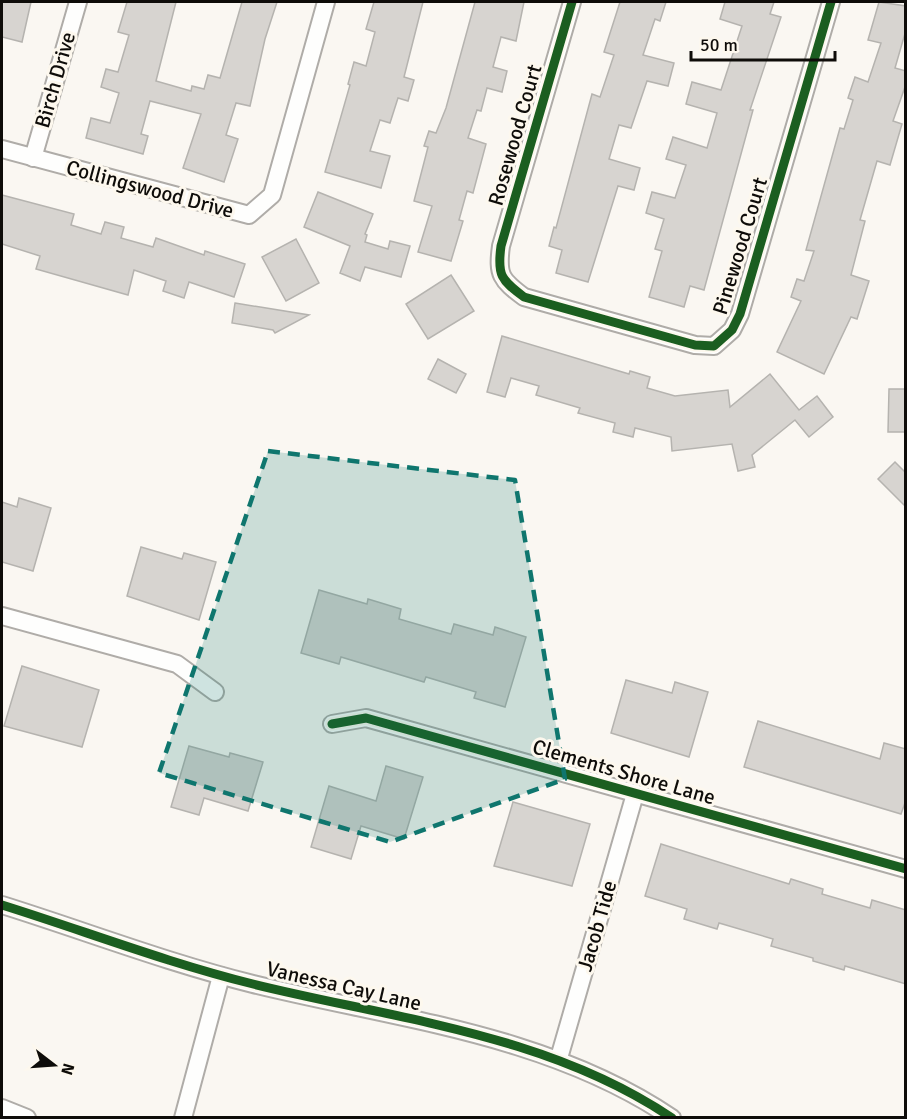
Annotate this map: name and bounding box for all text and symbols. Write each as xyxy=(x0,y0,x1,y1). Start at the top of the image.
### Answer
scale bar xyxy=(691,24,835,62)
street label: Birch Drive xyxy=(29,29,81,131)
text: 50 m xyxy=(700,34,738,56)
street label: Rosewood Court xyxy=(482,61,548,209)
street label: Collingswood Drive xyxy=(63,154,237,224)
street label: Pinewood Court xyxy=(707,174,773,318)
street label: Clements Shore Lane xyxy=(530,733,718,811)
street label: Jacob Tide xyxy=(572,877,622,975)
street label: Vanessa Cay Lane xyxy=(264,956,424,1016)
north arrow xyxy=(24,1035,84,1095)
text: N xyxy=(56,1061,79,1077)

